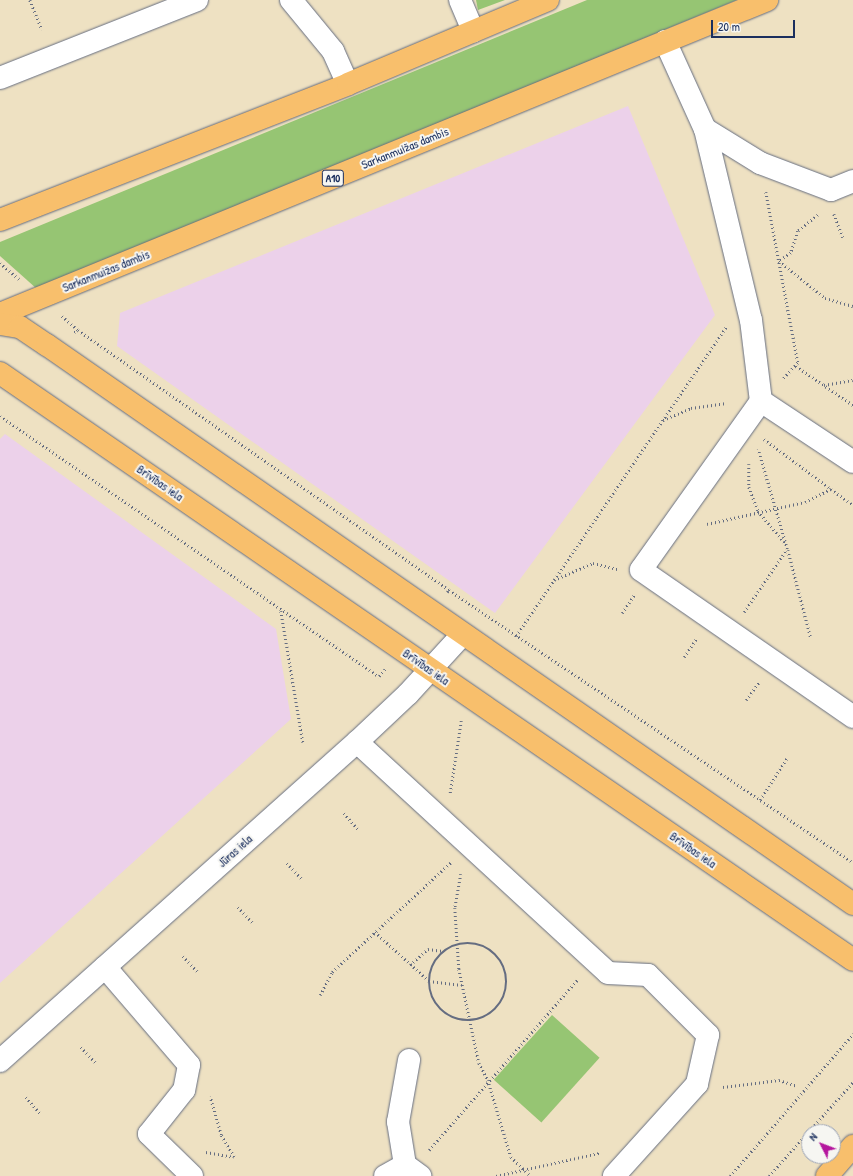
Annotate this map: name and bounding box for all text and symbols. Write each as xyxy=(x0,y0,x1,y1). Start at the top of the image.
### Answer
scale bar xyxy=(713,12,797,38)
text: 20 m xyxy=(718,18,740,35)
street label: Sarkanmuižas dambis xyxy=(359,124,451,172)
road number: A10 xyxy=(321,169,345,187)
street label: Sarkanmuižas dambis xyxy=(60,247,152,295)
street label: Brīvības iela xyxy=(134,462,186,504)
street label: Brīvības iela xyxy=(400,646,452,688)
street label: Brīvības iela xyxy=(667,829,719,871)
street label: Jūras iela xyxy=(215,832,255,870)
north arrow xyxy=(801,1124,841,1164)
text: N xyxy=(806,1130,820,1144)

